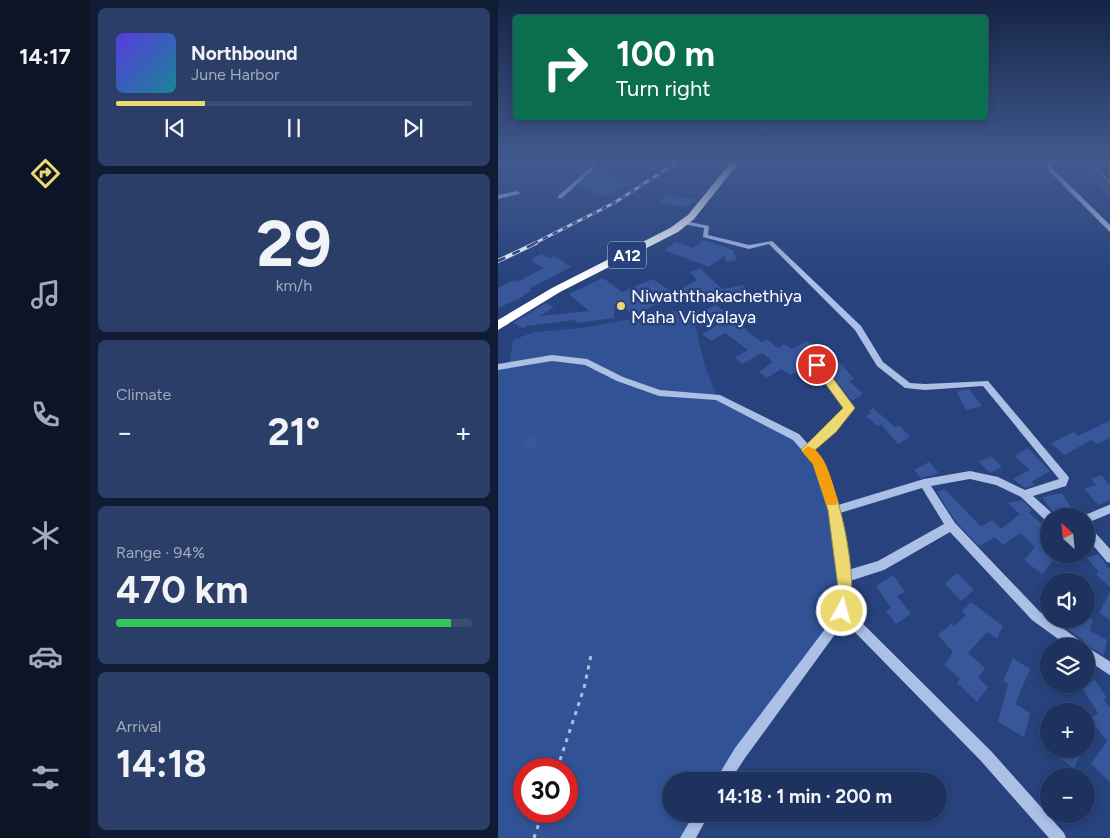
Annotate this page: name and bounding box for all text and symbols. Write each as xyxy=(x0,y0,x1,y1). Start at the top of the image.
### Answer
text: 100 m xyxy=(616,33,715,75)
icon: right xyxy=(533,35,598,100)
text: Northbound xyxy=(191,42,298,65)
text: 14:17 xyxy=(19,43,71,70)
text: June Harbor xyxy=(191,65,279,84)
text: Turn right xyxy=(616,75,711,102)
icon: previous xyxy=(161,114,189,142)
icon: pause xyxy=(280,114,308,142)
icon: next xyxy=(399,114,427,142)
icon: directions xyxy=(28,156,63,191)
text: 29 xyxy=(256,204,332,282)
road number: A12 xyxy=(608,242,646,268)
text: km/h xyxy=(276,276,312,295)
icon: music xyxy=(28,277,63,312)
place label: Niwaththakachethiya Maha Vidyalaya xyxy=(631,285,802,328)
marker: Niwaththakachethiya Maha Vidyalaya xyxy=(615,300,627,312)
pin xyxy=(796,344,838,386)
icon: arrive xyxy=(803,351,831,379)
text: Climate xyxy=(116,385,171,404)
icon: phone xyxy=(28,397,63,432)
text: 21° xyxy=(268,409,320,455)
text: − xyxy=(116,415,133,449)
text: + xyxy=(455,415,472,449)
north arrow xyxy=(1040,508,1096,562)
map controls xyxy=(1040,508,1095,823)
icon: climate xyxy=(28,518,63,553)
text: Range · 94% xyxy=(116,543,205,562)
text: 470 km xyxy=(116,567,248,613)
button: sound xyxy=(1040,573,1095,628)
position arrow xyxy=(815,584,867,636)
button: layers xyxy=(1040,638,1095,693)
icon: car xyxy=(28,639,63,674)
button: + xyxy=(1040,703,1095,758)
text: Arrival xyxy=(116,717,161,736)
text: 14:18 xyxy=(116,741,207,787)
speed limit sign: 30 xyxy=(513,758,578,823)
icon: filters xyxy=(28,760,63,795)
button: − xyxy=(1040,768,1095,823)
text: 14:18 · 1 min · 200 m xyxy=(717,785,892,808)

